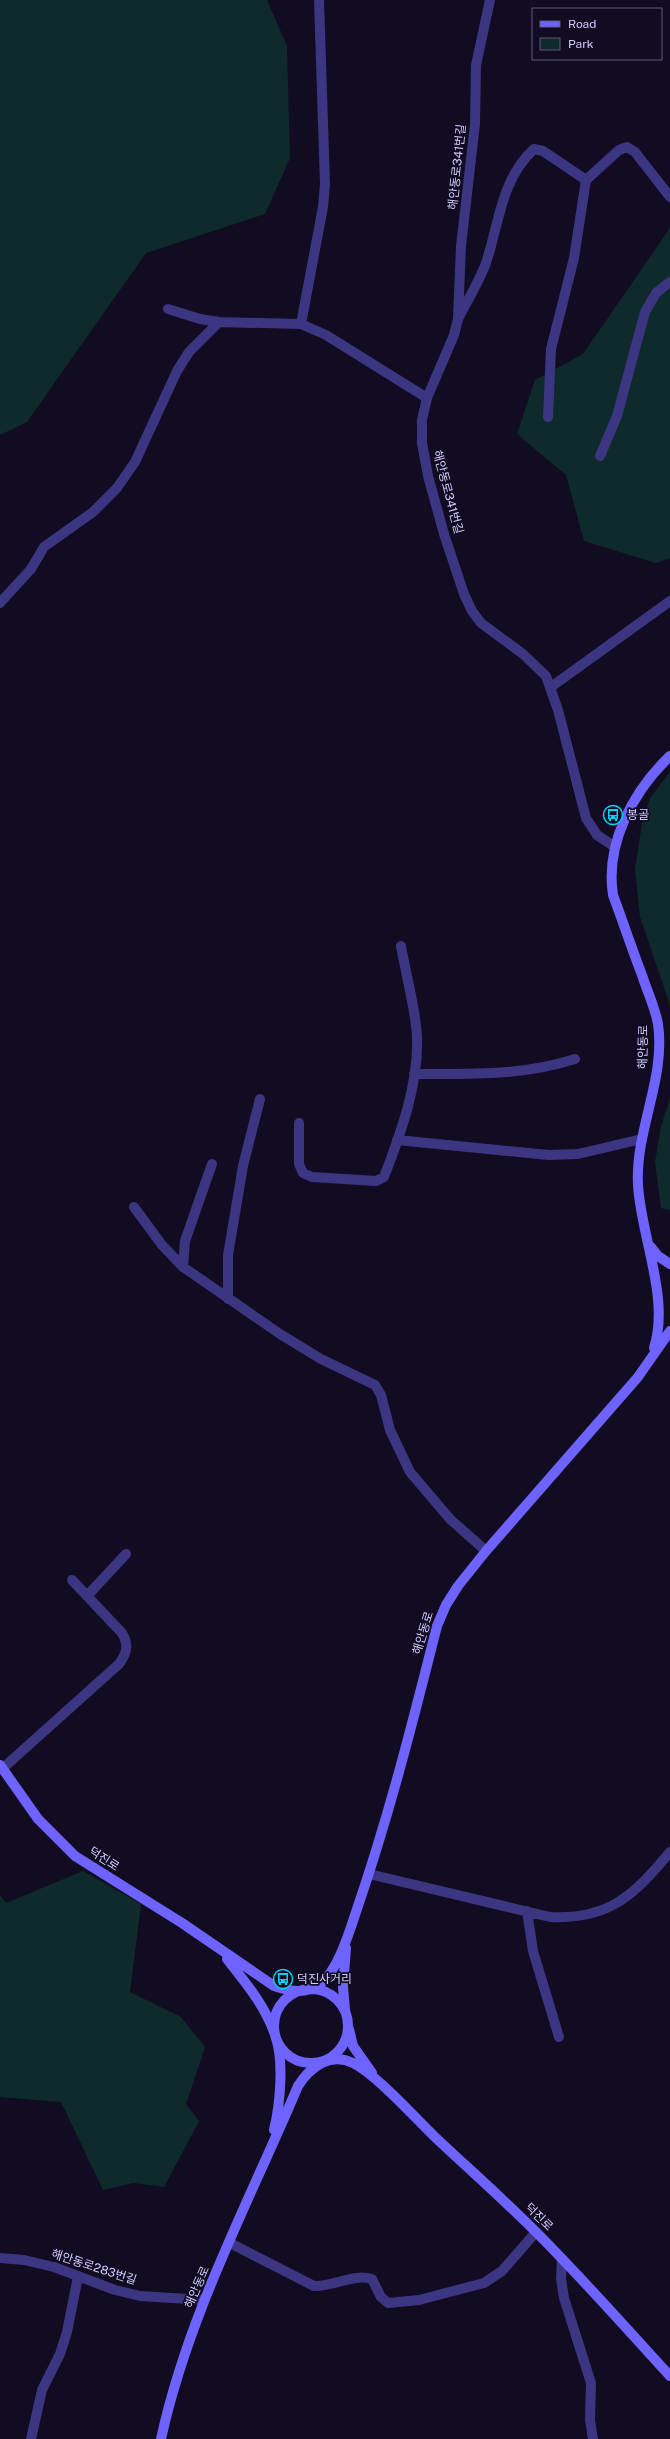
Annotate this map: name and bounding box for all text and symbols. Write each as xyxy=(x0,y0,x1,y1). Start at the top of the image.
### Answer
legend xyxy=(532,8,662,60)
text: Road xyxy=(568,17,596,31)
text: Park xyxy=(568,37,594,51)
street label: 해안동로341번길 xyxy=(446,123,468,211)
street label: 해안동로341번길 xyxy=(430,449,466,535)
bus stop icon: 봉골 xyxy=(602,804,624,826)
place label: 봉골 xyxy=(627,808,649,822)
street label: 해안동로 xyxy=(636,1025,650,1069)
street label: 해안동로 xyxy=(410,1610,436,1656)
street label: 덕진로 xyxy=(86,1844,122,1874)
bus stop icon: 덕진사거리 xyxy=(272,1968,294,1990)
place label: 덕진사거리 xyxy=(297,1972,352,1986)
street label: 덕진로 xyxy=(522,2200,556,2234)
street label: 해안동로283번길 xyxy=(50,2247,138,2287)
street label: 해안동로 xyxy=(182,2264,212,2310)

